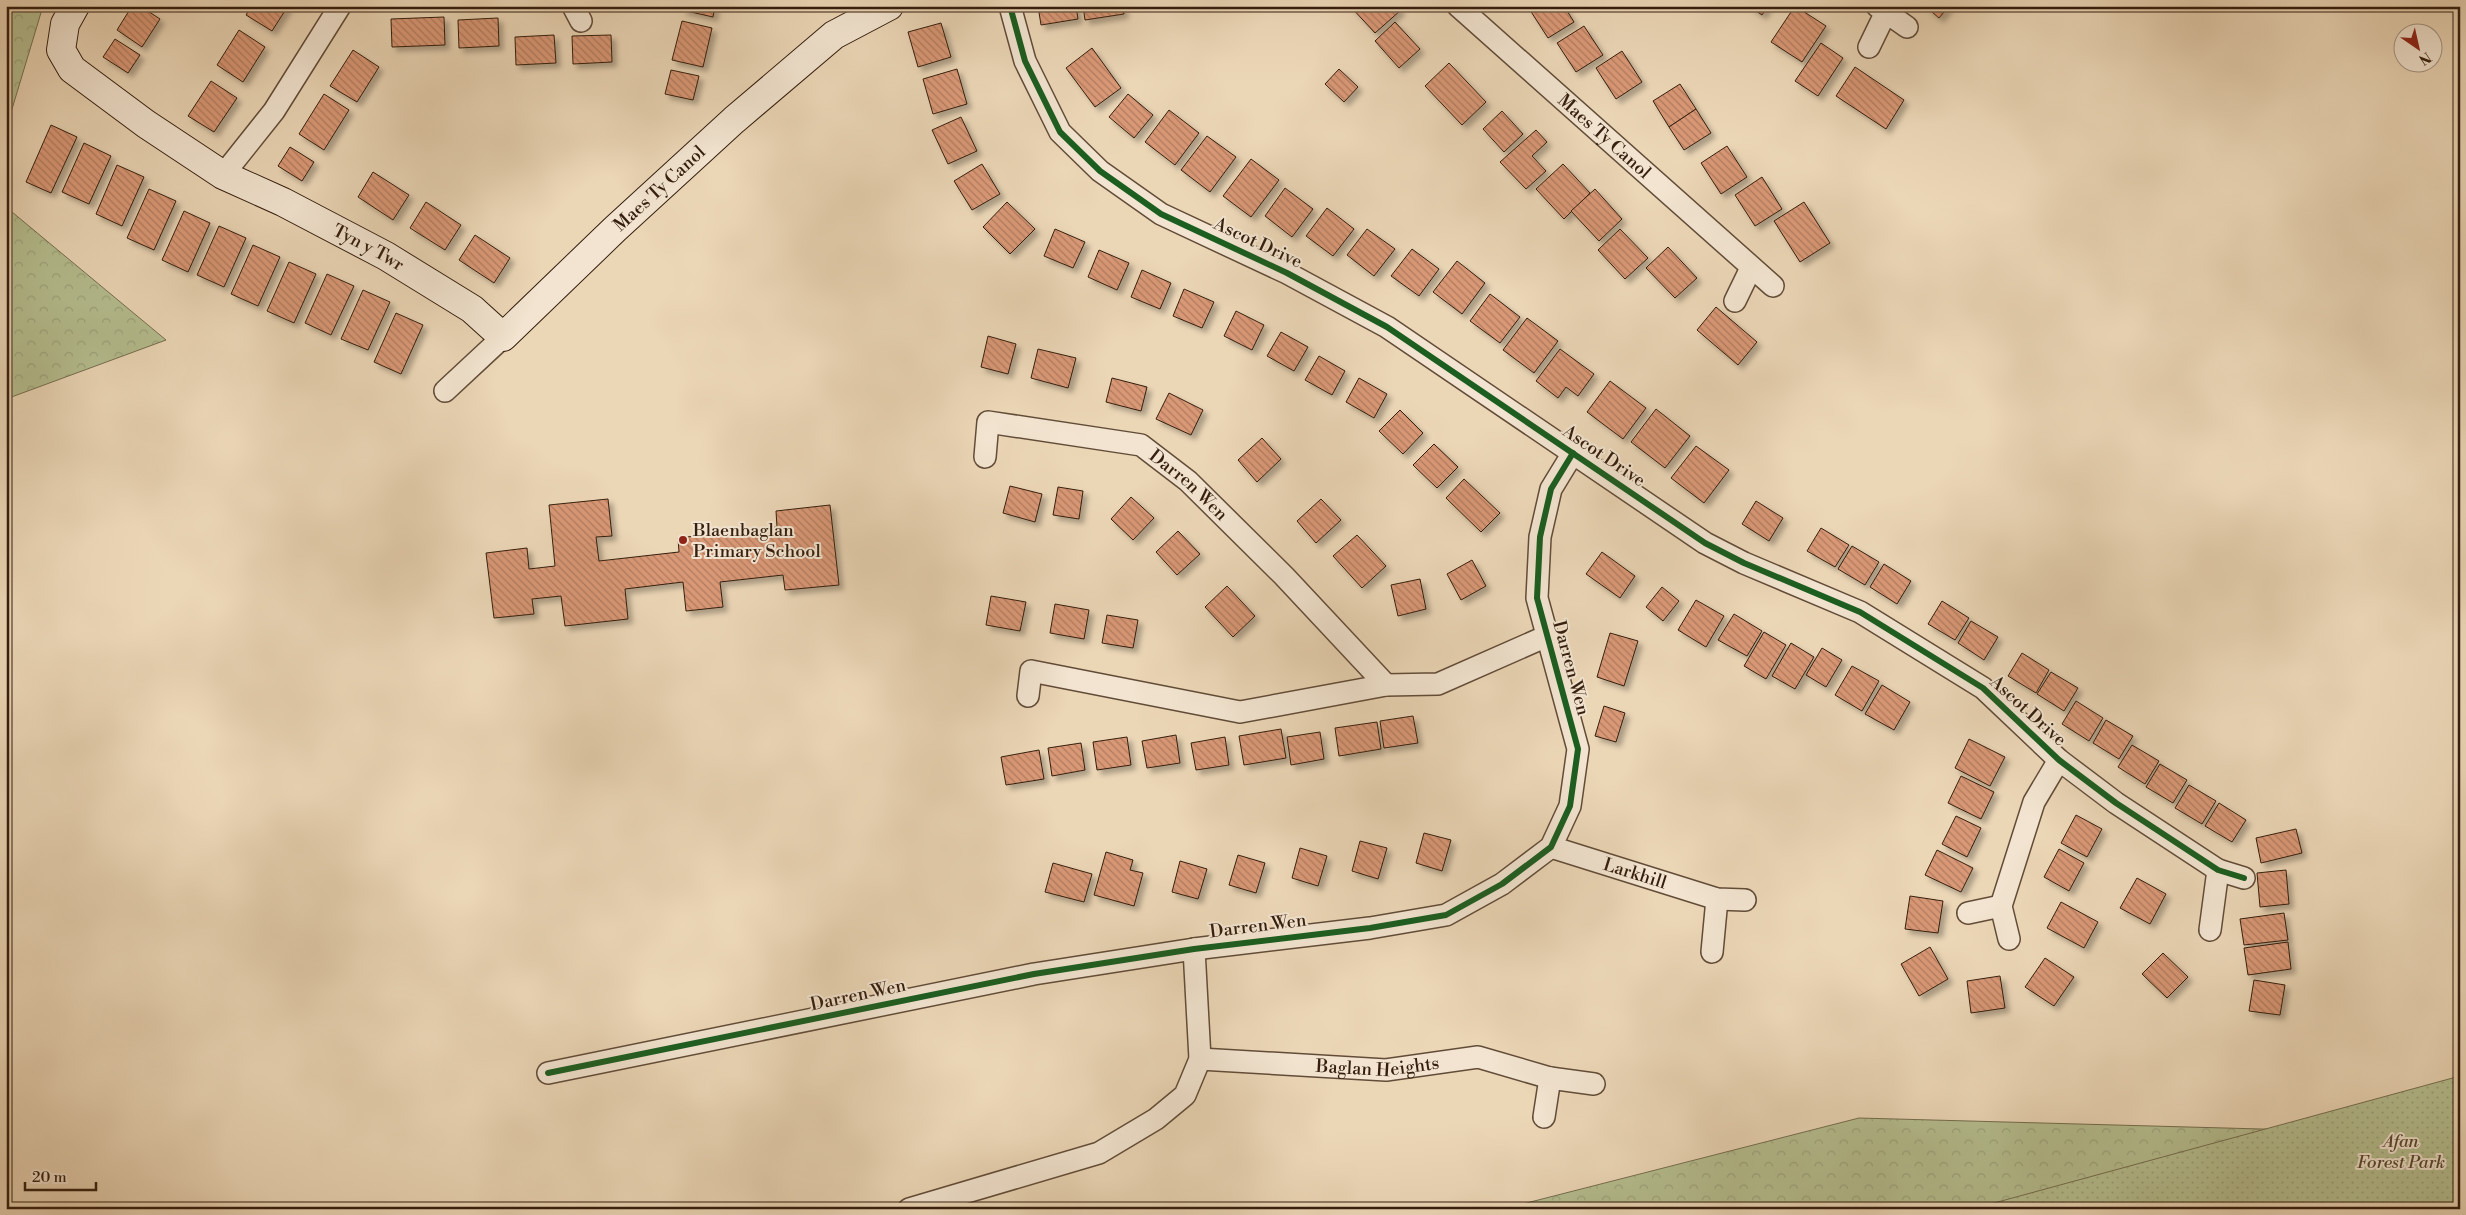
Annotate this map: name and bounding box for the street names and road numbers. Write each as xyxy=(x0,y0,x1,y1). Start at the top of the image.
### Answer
street label: Maes Ty Canol xyxy=(1553,89,1656,184)
street label: Maes Ty Canol xyxy=(608,140,711,236)
street label: Ascot Drive xyxy=(1209,212,1306,274)
street label: Tyn y Twr xyxy=(329,219,409,276)
street label: Ascot Drive xyxy=(1557,419,1650,492)
street label: Darren Wen xyxy=(1145,444,1233,526)
street label: Darren Wen xyxy=(1547,618,1595,718)
street label: Ascot Drive xyxy=(1984,670,2071,751)
street label: Larkhill xyxy=(1600,853,1670,894)
street label: Darren Wen xyxy=(1208,909,1308,943)
street label: Darren Wen xyxy=(808,974,908,1016)
street label: Baglan Heights xyxy=(1314,1051,1441,1082)

